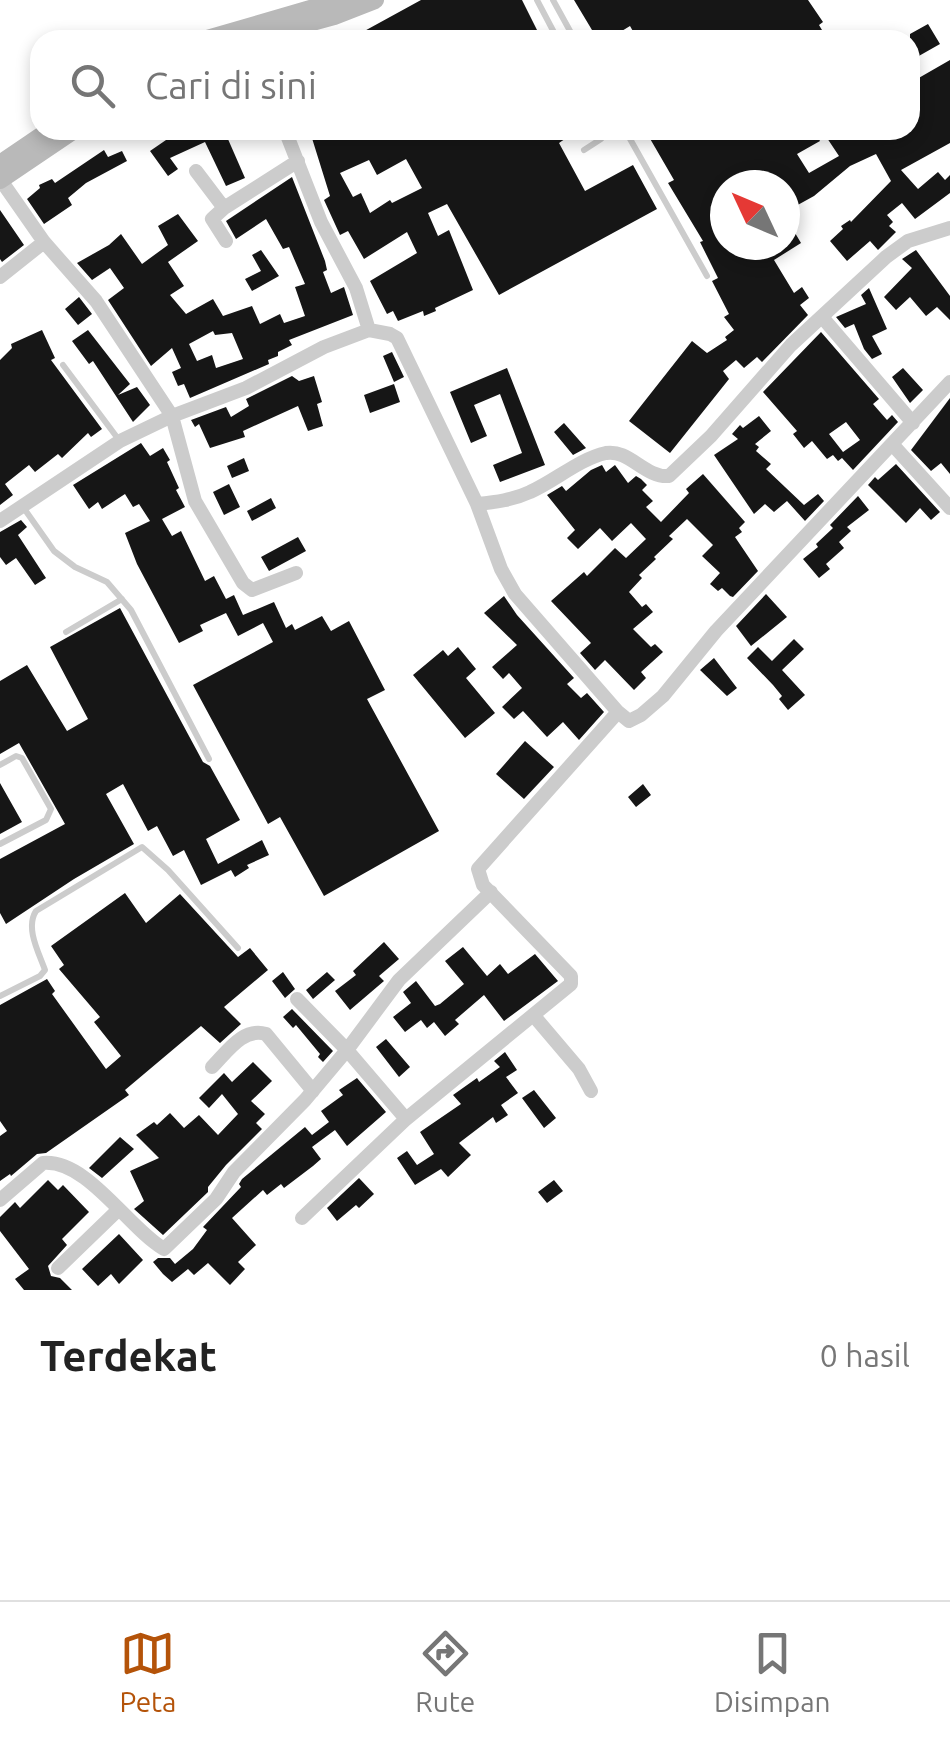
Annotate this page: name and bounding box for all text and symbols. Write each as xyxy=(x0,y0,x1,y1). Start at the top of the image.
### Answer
search box xyxy=(30,30,920,140)
icon: search xyxy=(65,58,120,113)
text: Cari di sini xyxy=(145,64,317,106)
north arrow xyxy=(710,170,800,260)
text: Terdekat xyxy=(40,1332,217,1379)
text: 0 hasil xyxy=(820,1337,910,1373)
tab: Peta xyxy=(119,1626,176,1717)
tab: Rute xyxy=(415,1626,475,1717)
tab: Disimpan xyxy=(714,1626,831,1717)

